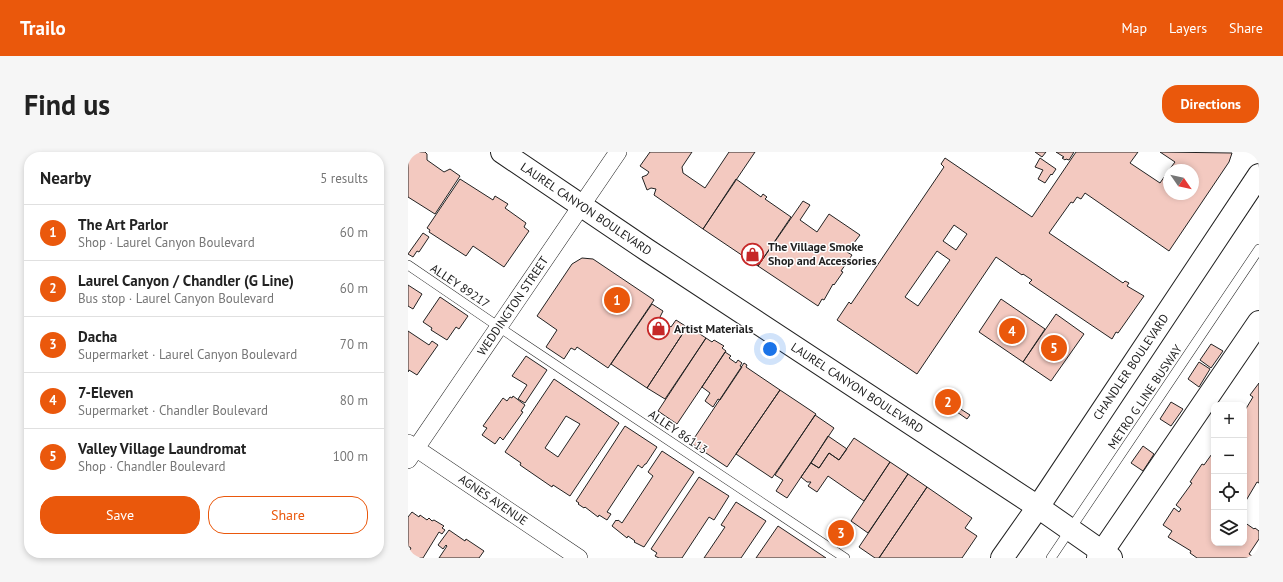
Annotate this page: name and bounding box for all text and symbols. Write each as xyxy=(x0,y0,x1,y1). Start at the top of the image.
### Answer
text: Trailo xyxy=(20,16,66,40)
text: Map xyxy=(1121,19,1147,37)
text: Layers xyxy=(1169,19,1207,37)
text: Share xyxy=(1229,19,1263,37)
button: Directions xyxy=(1162,85,1259,123)
text: Find us xyxy=(24,86,110,123)
street label: LAUREL CANYON BOULEVARD xyxy=(518,159,655,258)
north arrow xyxy=(1163,164,1199,200)
text: Nearby xyxy=(40,167,91,189)
text: 5 results xyxy=(320,170,368,187)
text: The Art Parlor xyxy=(78,215,168,234)
text: 1 xyxy=(49,224,57,241)
text: 60 m xyxy=(340,224,368,241)
text: Shop · Laurel Canyon Boulevard xyxy=(78,234,255,251)
place label: The Village Smoke Shop and Accessories xyxy=(768,239,877,268)
shop icon: The Village Smoke Shop and Accessories xyxy=(740,241,766,267)
street label: WEDDINGTON STREET xyxy=(474,253,551,358)
street label: ALLEY 89217 xyxy=(428,260,493,311)
text: Laurel Canyon / Chandler (G Line) xyxy=(78,271,294,290)
text: 2 xyxy=(49,280,57,297)
text: 60 m xyxy=(340,280,368,297)
pin: 1 xyxy=(604,285,630,315)
text: Bus stop · Laurel Canyon Boulevard xyxy=(78,290,274,307)
street label: CHANDLER BOULEVARD xyxy=(1089,311,1172,423)
shop icon: Artist Materials xyxy=(646,316,672,342)
pin: 4 xyxy=(999,316,1025,346)
place label: Artist Materials xyxy=(674,321,753,336)
text: Dacha xyxy=(78,327,117,346)
pin: 5 xyxy=(1041,333,1067,363)
text: 3 xyxy=(49,336,57,353)
text: 70 m xyxy=(340,336,368,353)
your location xyxy=(760,339,780,359)
street label: LAUREL CANYON BOULEVARD xyxy=(788,339,926,436)
street label: METRO G LINE BUSWAY xyxy=(1104,342,1185,452)
text: Supermarket · Laurel Canyon Boulevard xyxy=(78,346,297,363)
text: 7-Eleven xyxy=(78,383,133,402)
pin: 2 xyxy=(935,387,961,417)
text: 4 xyxy=(49,392,57,409)
text: 80 m xyxy=(340,392,368,409)
text: Supermarket · Chandler Boulevard xyxy=(78,402,268,419)
map controls xyxy=(1211,402,1247,546)
button: + xyxy=(1211,402,1247,438)
street label: ALLEY 86113 xyxy=(646,406,711,457)
button: − xyxy=(1211,438,1247,474)
text: Valley Village Laundromat xyxy=(78,439,246,458)
text: 5 xyxy=(49,448,57,465)
text: 100 m xyxy=(333,448,368,465)
text: Shop · Chandler Boulevard xyxy=(78,458,226,475)
street label: AGNES AVENUE xyxy=(456,471,531,528)
button: locate xyxy=(1211,474,1247,510)
button: Save xyxy=(40,496,200,534)
button: Share xyxy=(208,496,368,534)
button: layers xyxy=(1211,510,1247,546)
pin: 3 xyxy=(828,518,854,548)

